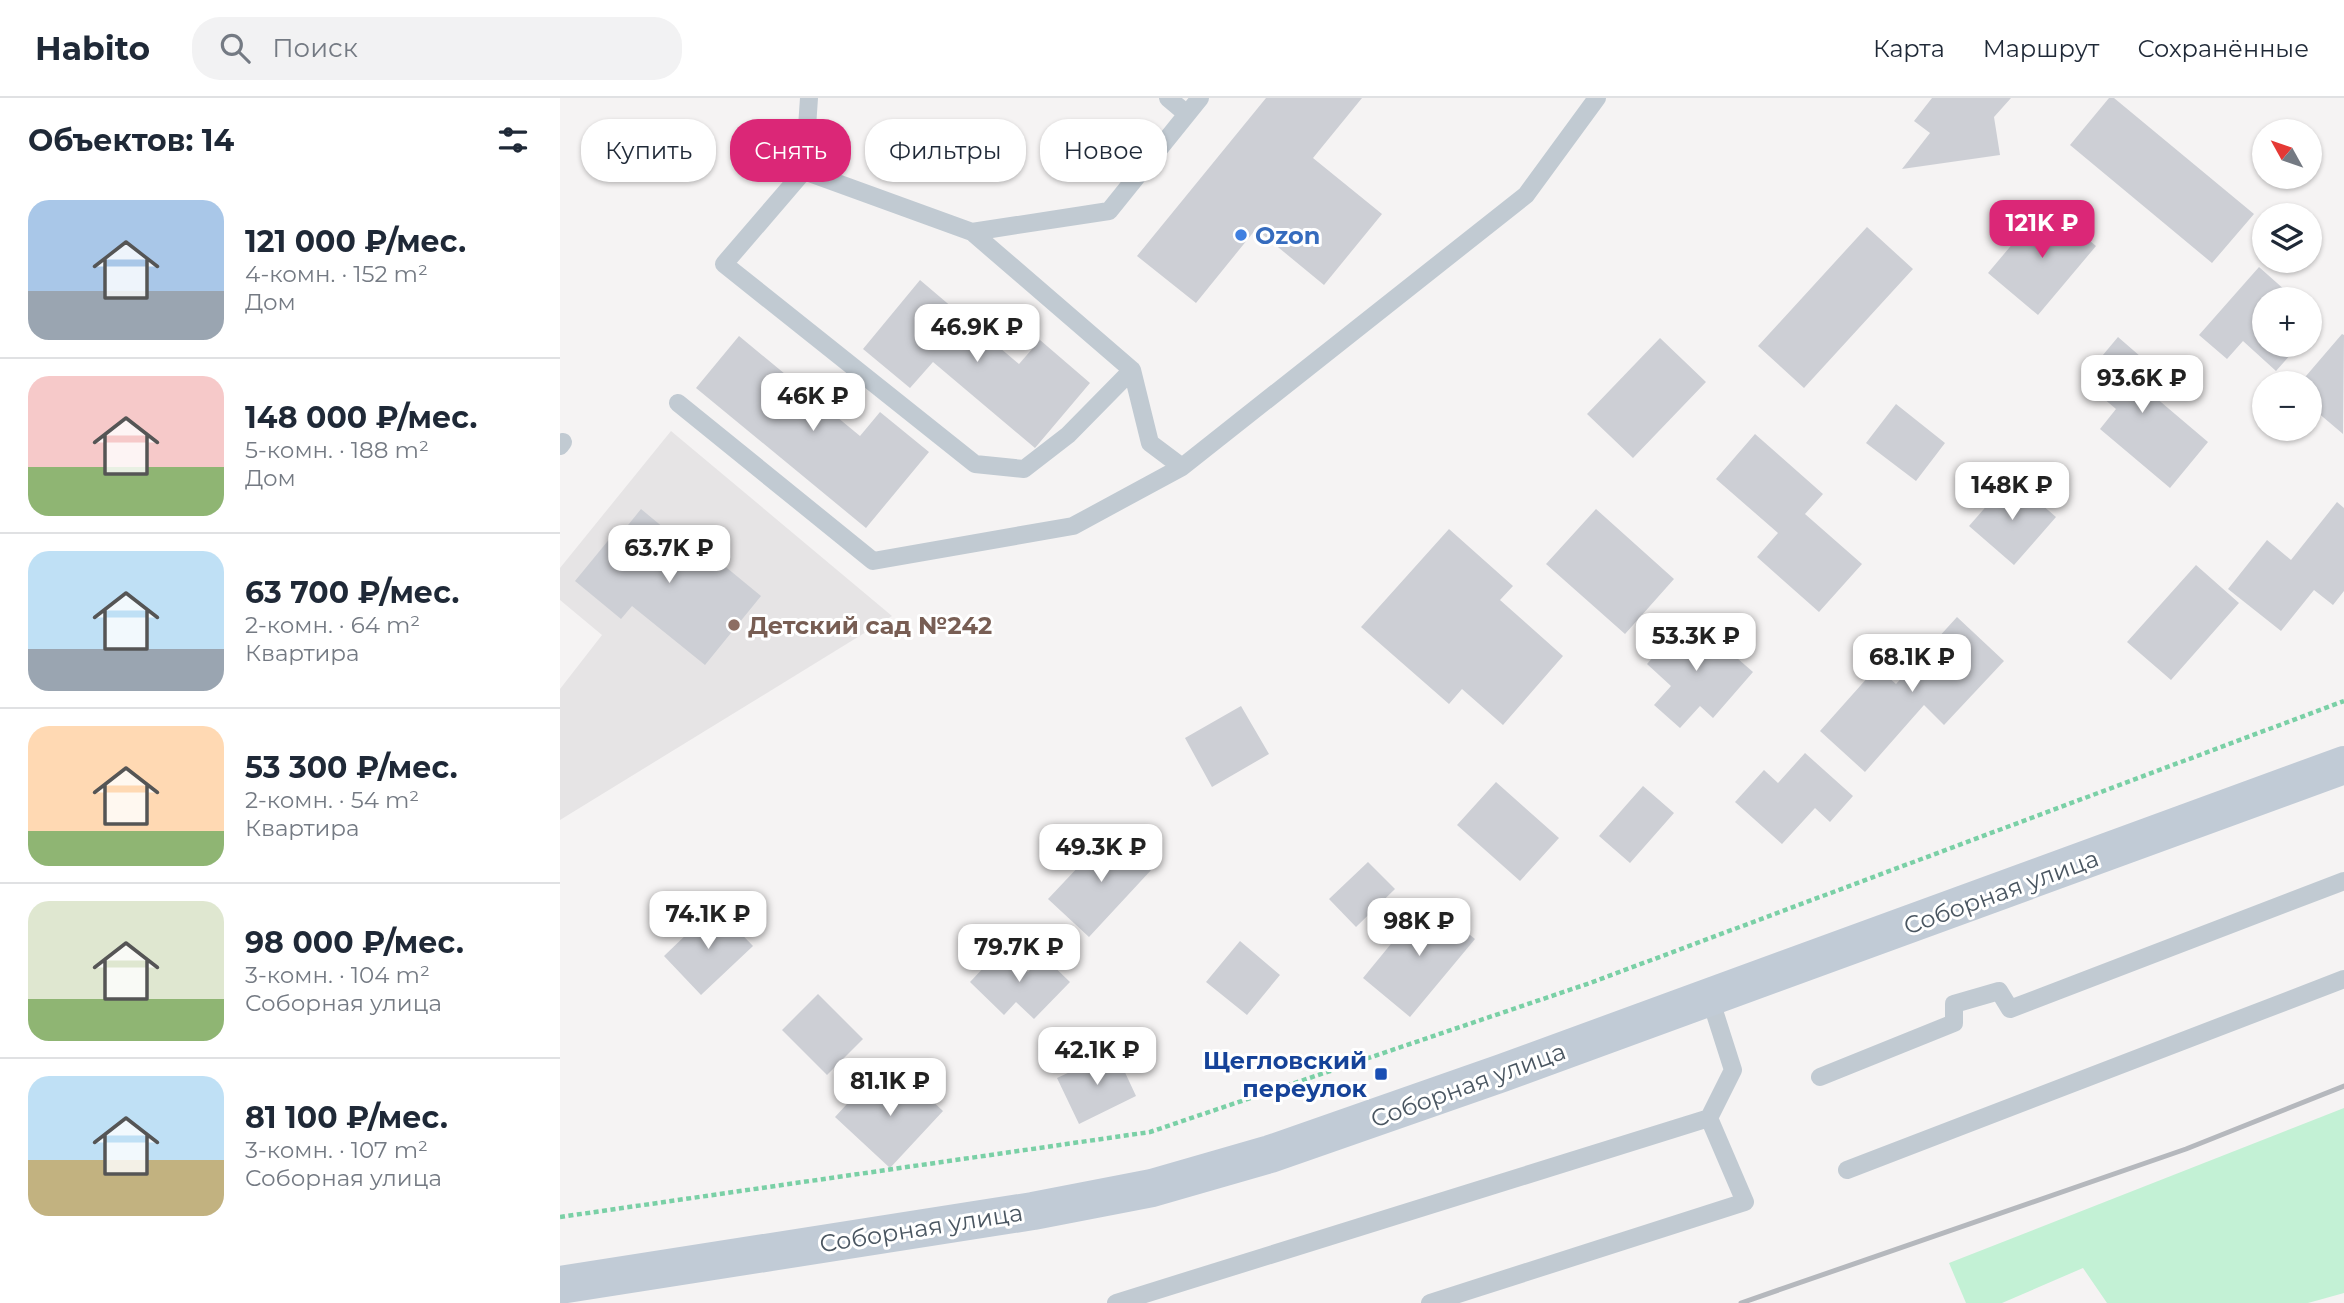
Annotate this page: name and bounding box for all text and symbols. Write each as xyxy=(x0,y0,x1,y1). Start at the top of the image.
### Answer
search box xyxy=(192,17,682,80)
text: Habito xyxy=(35,28,150,68)
icon: search xyxy=(216,29,254,67)
text: Поиск xyxy=(272,32,358,64)
text: Карта xyxy=(1873,34,1945,63)
text: Маршрут xyxy=(1983,34,2099,63)
text: Сохранённые xyxy=(2137,34,2309,63)
chip: Купить xyxy=(581,119,716,182)
chip: Снять xyxy=(730,119,851,182)
chip: Фильтры xyxy=(865,119,1026,182)
chip: Новое xyxy=(1040,119,1167,182)
north arrow xyxy=(2252,119,2322,189)
map controls xyxy=(2252,119,2322,441)
icon: filters xyxy=(494,121,532,159)
text: Объектов: 14 xyxy=(28,122,234,159)
pin: 121K ₽ xyxy=(1985,200,2099,260)
button: layers xyxy=(2252,203,2322,273)
text: 121K ₽ xyxy=(2006,209,2078,237)
place label: Ozon xyxy=(1255,221,1320,250)
text: 121 000 ₽/мес. xyxy=(245,223,466,260)
marker: Ozon xyxy=(1233,227,1249,243)
icon: home xyxy=(84,228,168,312)
text: 4-комн. · 152 m² xyxy=(245,260,428,288)
button: + xyxy=(2252,287,2322,357)
text: Дом xyxy=(245,288,296,316)
pin: 46.9K ₽ xyxy=(912,304,1042,364)
text: 46.9K ₽ xyxy=(931,313,1023,341)
pin: 93.6K ₽ xyxy=(2077,356,2207,415)
text: 93.6K ₽ xyxy=(2097,364,2187,392)
button: − xyxy=(2252,371,2322,441)
pin: 46K ₽ xyxy=(764,374,862,433)
text: 46K ₽ xyxy=(777,382,849,410)
text: 148 000 ₽/мес. xyxy=(245,399,477,436)
icon: home xyxy=(84,404,168,488)
text: 5-комн. · 188 m² xyxy=(245,436,429,464)
pin: 148K ₽ xyxy=(1955,462,2069,522)
text: Дом xyxy=(245,464,296,492)
text: 148K ₽ xyxy=(1971,471,2053,499)
pin: 63.7K ₽ xyxy=(604,526,734,585)
text: 63.7K ₽ xyxy=(624,534,714,562)
text: 63 700 ₽/мес. xyxy=(245,574,459,611)
icon: home xyxy=(84,579,168,663)
text: 2-комн. · 64 m² xyxy=(245,611,420,639)
place label: Детский сад №242 xyxy=(748,611,992,640)
pin: 53.3K ₽ xyxy=(1631,614,1761,673)
marker: Детский сад №242 xyxy=(726,617,742,633)
text: 53.3K ₽ xyxy=(1652,622,1740,650)
pin: 68.1K ₽ xyxy=(1847,634,1977,694)
text: Квартира xyxy=(245,639,359,667)
text: 68.1K ₽ xyxy=(1869,643,1955,671)
text: 53 300 ₽/мес. xyxy=(245,749,458,786)
icon: home xyxy=(84,754,168,838)
text: 2-комн. · 54 m² xyxy=(245,786,419,814)
text: Квартира xyxy=(245,814,359,842)
pin: 49.3K ₽ xyxy=(1036,824,1166,884)
text: 49.3K ₽ xyxy=(1055,833,1147,861)
street label: Соборная улица xyxy=(1900,843,2102,941)
pin: 74.1K ₽ xyxy=(643,892,773,951)
pin: 98K ₽ xyxy=(1370,898,1468,958)
text: 74.1K ₽ xyxy=(665,900,751,928)
text: 98K ₽ xyxy=(1383,907,1455,935)
text: 98 000 ₽/мес. xyxy=(245,924,464,961)
pin: 79.7K ₽ xyxy=(954,924,1084,984)
icon: home xyxy=(84,929,168,1013)
text: 79.7K ₽ xyxy=(974,933,1064,961)
text: 3-комн. · 104 m² xyxy=(245,961,430,989)
text: Соборная улица xyxy=(245,989,442,1017)
pin: 42.1K ₽ xyxy=(1032,1028,1162,1087)
text: 42.1K ₽ xyxy=(1054,1036,1140,1064)
street label: Соборная улица xyxy=(1367,1036,1569,1134)
place label: Щегловский переулок xyxy=(1203,1046,1368,1103)
pin: 81.1K ₽ xyxy=(825,1058,955,1118)
marker: Щегловский переулок xyxy=(1373,1066,1389,1082)
text: 81.1K ₽ xyxy=(850,1067,930,1095)
text: 81 100 ₽/мес. xyxy=(245,1099,448,1136)
icon: home xyxy=(84,1104,168,1188)
text: 3-комн. · 107 m² xyxy=(245,1136,428,1164)
text: Соборная улица xyxy=(245,1164,442,1192)
street label: Соборная улица xyxy=(817,1198,1025,1258)

